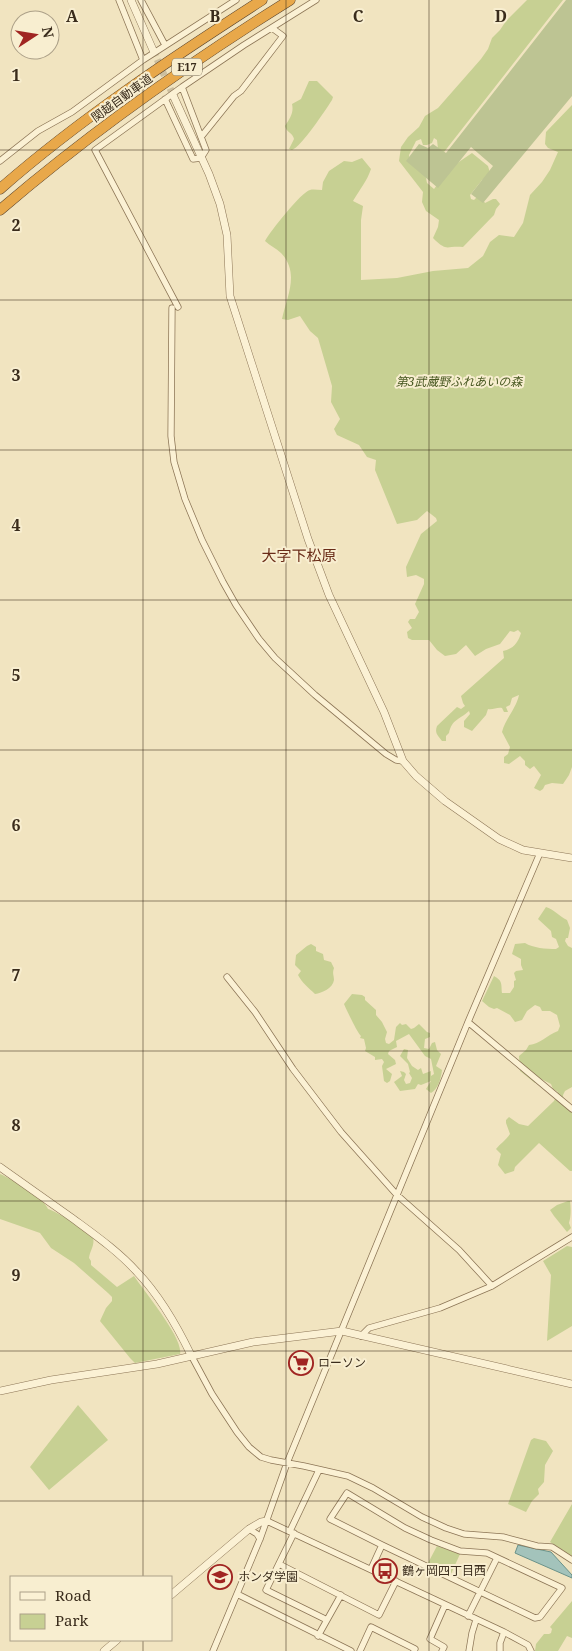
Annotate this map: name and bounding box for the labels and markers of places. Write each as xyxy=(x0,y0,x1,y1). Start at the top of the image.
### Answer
supermarket icon: ローソン xyxy=(288,1350,314,1376)
place label: ローソン xyxy=(318,1354,366,1371)
bus stop icon: 鶴ヶ岡四丁目西 xyxy=(372,1558,398,1584)
place label: 鶴ヶ岡四丁目西 xyxy=(402,1562,486,1579)
school or university icon: ホンダ学園 xyxy=(207,1564,233,1590)
place label: ホンダ学園 xyxy=(238,1568,298,1585)

